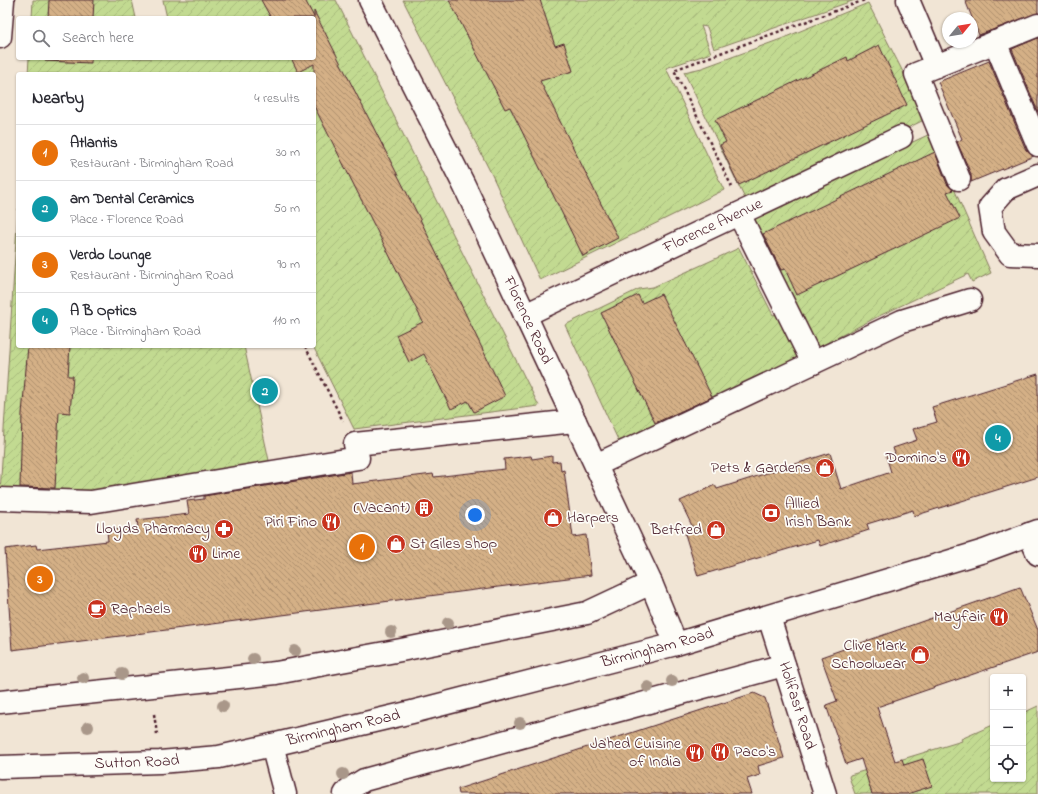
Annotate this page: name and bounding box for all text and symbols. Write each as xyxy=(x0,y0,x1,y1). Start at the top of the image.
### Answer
north arrow xyxy=(942,12,978,48)
search box xyxy=(16,16,316,60)
icon: search xyxy=(30,27,52,49)
text: Search here xyxy=(62,27,134,49)
text: Nearby xyxy=(32,86,84,111)
text: 4 results xyxy=(254,89,300,108)
text: Atlantis xyxy=(70,132,118,154)
text: 1 xyxy=(43,143,47,162)
text: 30 m xyxy=(276,143,300,162)
text: Restaurant · Birmingham Road xyxy=(70,154,234,173)
text: am Dental Ceramics xyxy=(70,188,194,210)
street label: Florence Avenue xyxy=(658,192,768,260)
text: 2 xyxy=(42,199,48,218)
text: 50 m xyxy=(274,199,300,218)
text: Place · Florence Road xyxy=(70,210,184,229)
text: Verdo Lounge xyxy=(70,244,151,266)
text: 3 xyxy=(42,255,48,274)
text: 90 m xyxy=(277,255,300,274)
text: Restaurant · Birmingham Road xyxy=(70,266,234,285)
street label: Florence Road xyxy=(496,271,559,368)
text: A B Optics xyxy=(70,300,137,322)
text: 4 xyxy=(42,311,48,330)
text: 110 m xyxy=(273,311,300,330)
text: Place · Birmingham Road xyxy=(70,322,201,341)
pin: 2 xyxy=(252,376,278,406)
pin: 4 xyxy=(985,423,1011,453)
place label: Domino's xyxy=(885,446,947,470)
restaurant icon: Domino's xyxy=(950,447,972,469)
place label: Pets & Gardens xyxy=(711,456,811,480)
shop icon: Pets & Gardens xyxy=(814,457,836,479)
place label: Allied Irish Bank xyxy=(785,492,852,534)
place label: (Vacant) xyxy=(353,496,410,520)
building icon: (Vacant) xyxy=(413,497,435,519)
bank icon: Allied Irish Bank xyxy=(760,502,782,524)
your location xyxy=(465,505,485,525)
place label: Harpers xyxy=(567,506,619,530)
shop icon: Harpers xyxy=(542,507,564,529)
place label: Piri Fino xyxy=(265,510,317,534)
restaurant icon: Piri Fino xyxy=(320,511,342,533)
place label: Lloyds Pharmacy xyxy=(96,517,210,541)
pharmacy icon: Lloyds Pharmacy xyxy=(213,518,235,540)
place label: Betfred xyxy=(650,518,702,542)
shop icon: Betfred xyxy=(705,519,727,541)
pin: 1 xyxy=(349,532,375,562)
place label: St Giles shop xyxy=(410,532,498,556)
shop icon: St Giles shop xyxy=(385,533,407,555)
place label: Lime xyxy=(212,542,241,566)
restaurant icon: Lime xyxy=(187,543,209,565)
pin: 3 xyxy=(27,564,53,594)
place label: Raphaels xyxy=(111,597,171,621)
cafe icon: Raphaels xyxy=(86,598,108,620)
place label: Mayfair xyxy=(934,605,985,629)
restaurant icon: Mayfair xyxy=(988,606,1010,628)
street label: Birmingham Road xyxy=(597,621,717,675)
place label: Clive Mark Schoolwear xyxy=(831,634,907,676)
shop icon: Clive Mark Schoolwear xyxy=(909,644,931,666)
street label: Holifast Road xyxy=(772,659,822,753)
map controls xyxy=(990,674,1026,782)
button: + xyxy=(990,674,1026,710)
street label: Birmingham Road xyxy=(283,703,403,753)
button: − xyxy=(990,710,1026,746)
place label: Jahed Cuisine of India xyxy=(590,732,682,774)
place label: Paco's xyxy=(734,740,776,764)
restaurant icon: Paco's xyxy=(709,741,731,763)
restaurant icon: Jahed Cuisine of India xyxy=(684,742,706,764)
button: locate xyxy=(990,746,1026,782)
street label: Sutton Road xyxy=(94,748,180,776)

